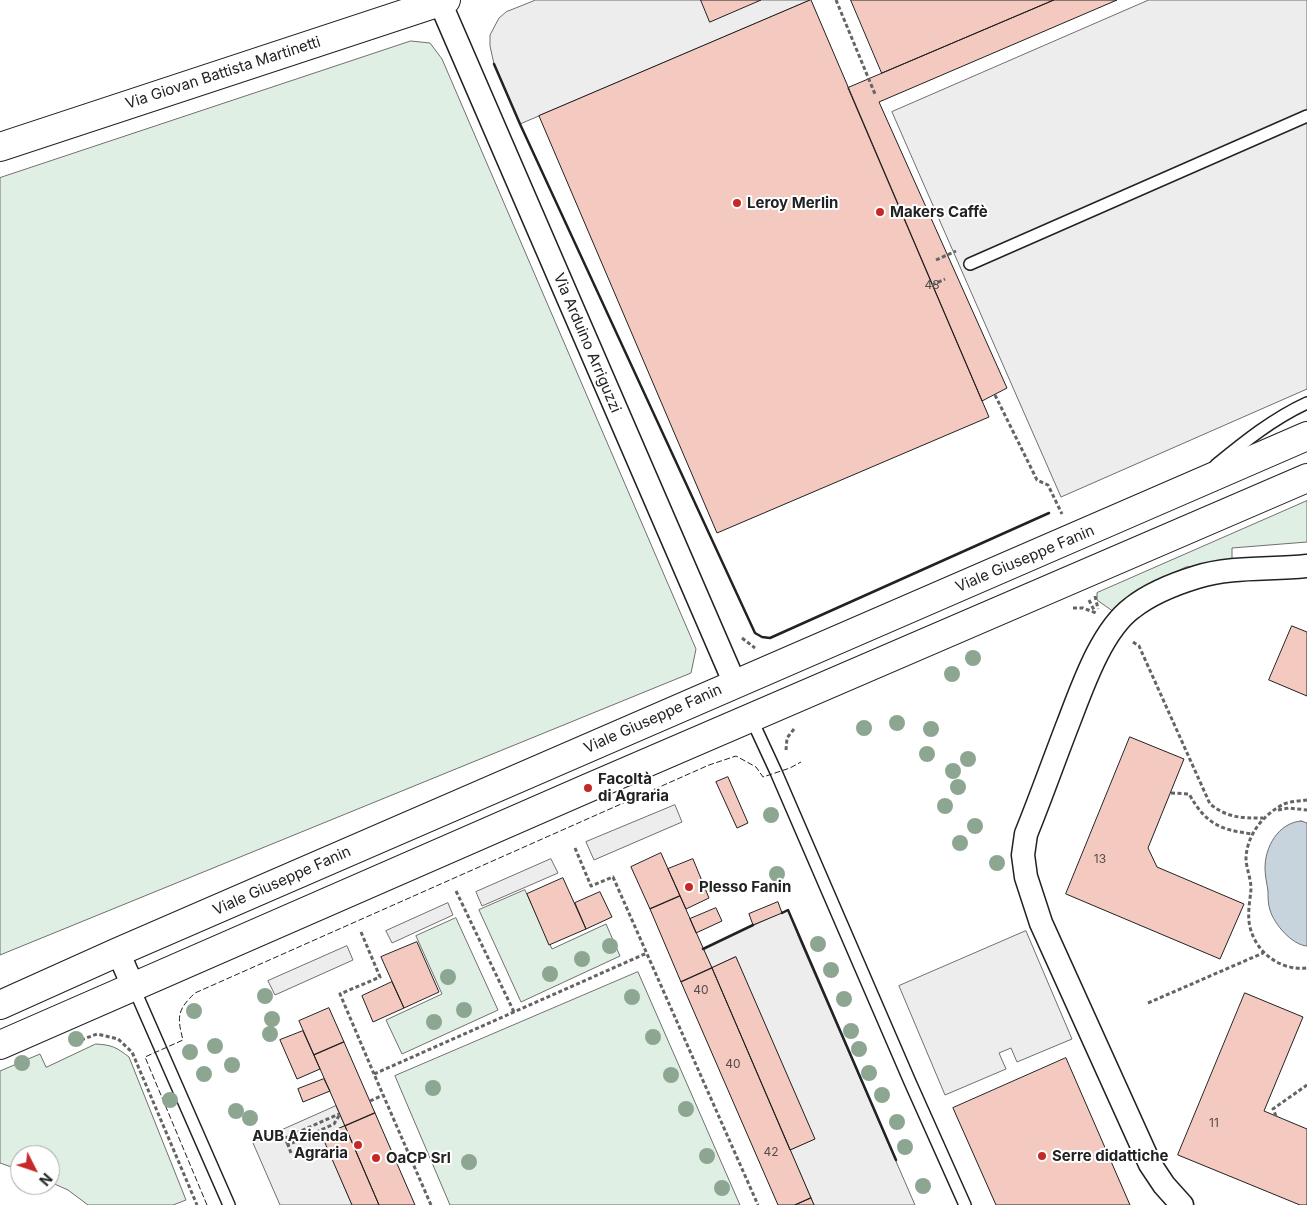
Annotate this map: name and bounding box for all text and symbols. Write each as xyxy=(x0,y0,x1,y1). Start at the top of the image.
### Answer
street label: Via Giovan Battista Martinetti xyxy=(123,33,323,113)
place label: Leroy Merlin xyxy=(747,194,838,212)
marker: Leroy Merlin xyxy=(731,197,743,209)
place label: Makers Caffè xyxy=(890,203,988,221)
marker: Makers Caffè xyxy=(874,206,886,218)
street label: Via Arduino Arriguzzi xyxy=(549,270,625,416)
house number: 43 xyxy=(924,278,940,292)
street label: Viale Giuseppe Fanin xyxy=(953,522,1097,596)
street label: Viale Giuseppe Fanin xyxy=(581,680,725,758)
place label: Facoltà di Agraria xyxy=(598,770,669,805)
marker: Facoltà di Agraria xyxy=(582,782,594,794)
street label: Viale Giuseppe Fanin xyxy=(210,842,354,920)
house number: 13 xyxy=(1094,852,1106,866)
place label: Plesso Fanin xyxy=(699,878,791,896)
marker: Plesso Fanin xyxy=(683,881,695,893)
house number: 40 xyxy=(693,983,709,997)
house number: 40 xyxy=(725,1057,741,1071)
house number: 11 xyxy=(1209,1116,1219,1130)
place label: AUB Azienda Agraria xyxy=(252,1127,348,1162)
marker: AUB Azienda Agraria xyxy=(352,1139,364,1151)
north arrow xyxy=(10,1145,60,1195)
house number: 42 xyxy=(763,1145,779,1159)
place label: Serre didattiche xyxy=(1052,1147,1169,1165)
place label: OaCP Srl xyxy=(386,1149,451,1167)
marker: Serre didattiche xyxy=(1036,1150,1048,1162)
marker: OaCP Srl xyxy=(370,1152,382,1164)
text: N xyxy=(36,1170,56,1189)

